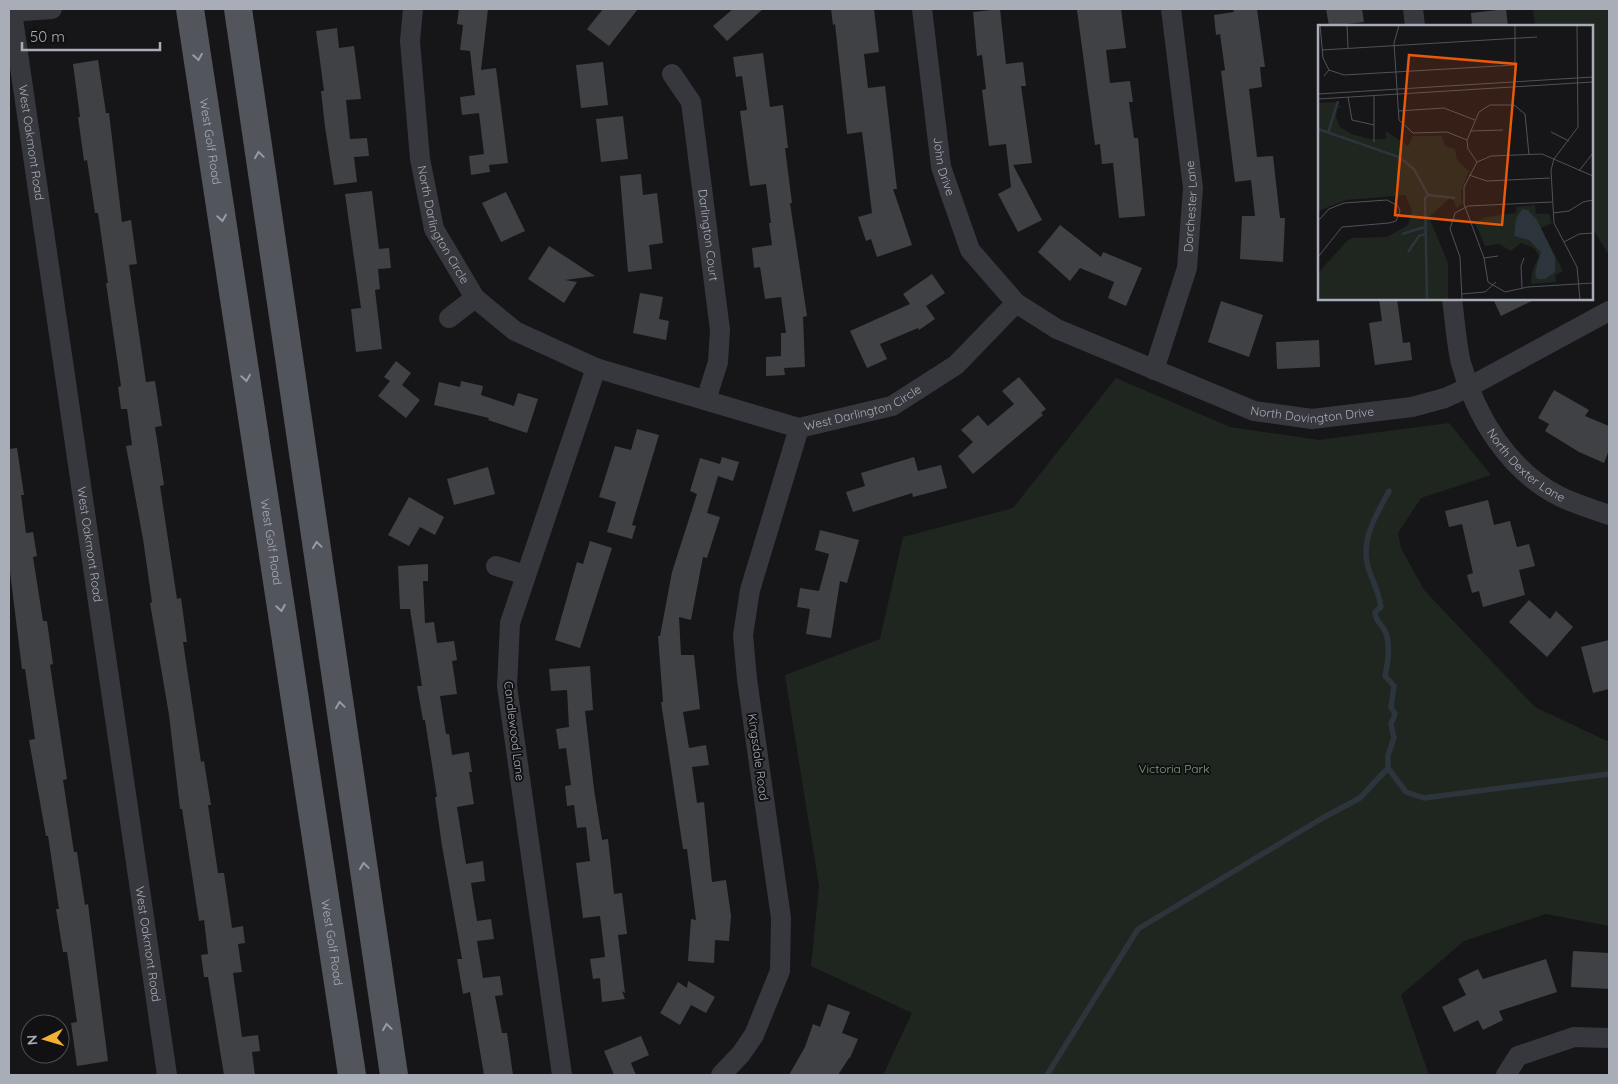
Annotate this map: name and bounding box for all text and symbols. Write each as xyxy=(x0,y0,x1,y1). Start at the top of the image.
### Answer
scale bar xyxy=(22,20,160,52)
inset map xyxy=(1318,25,1593,300)
text: 50 m xyxy=(30,27,65,46)
one-way arrow xyxy=(192,53,202,61)
street label: West Oakmont Road xyxy=(16,84,47,201)
street label: West Golf Road xyxy=(197,97,225,186)
street label: John Drive xyxy=(930,136,958,198)
one-way arrow xyxy=(255,150,265,159)
street label: Dorchester Lane xyxy=(1180,160,1200,253)
street label: North Darlington Circle xyxy=(414,164,473,287)
street label: Darlington Court xyxy=(695,188,722,282)
one-way arrow xyxy=(216,214,227,222)
one-way arrow xyxy=(241,374,251,383)
street label: West Darlington Circle xyxy=(802,381,924,434)
street label: North Dovington Drive xyxy=(1250,403,1375,426)
street label: North Dexter Lane xyxy=(1484,425,1568,505)
street label: West Oakmont Road xyxy=(74,486,106,603)
street label: West Golf Road xyxy=(258,498,285,586)
one-way arrow xyxy=(312,540,322,549)
one-way arrow xyxy=(275,605,286,613)
street label: Candlewood Lane xyxy=(501,680,528,782)
one-way arrow xyxy=(335,701,346,709)
street label: Kingsdale Road xyxy=(745,713,772,801)
park label: Victoria Park xyxy=(1138,761,1210,776)
one-way arrow xyxy=(359,862,369,871)
street label: West Oakmont Road xyxy=(133,885,164,1003)
street label: West Golf Road xyxy=(318,898,346,986)
north arrow xyxy=(20,1014,70,1064)
one-way arrow xyxy=(382,1023,393,1031)
text: N xyxy=(23,1034,41,1046)

